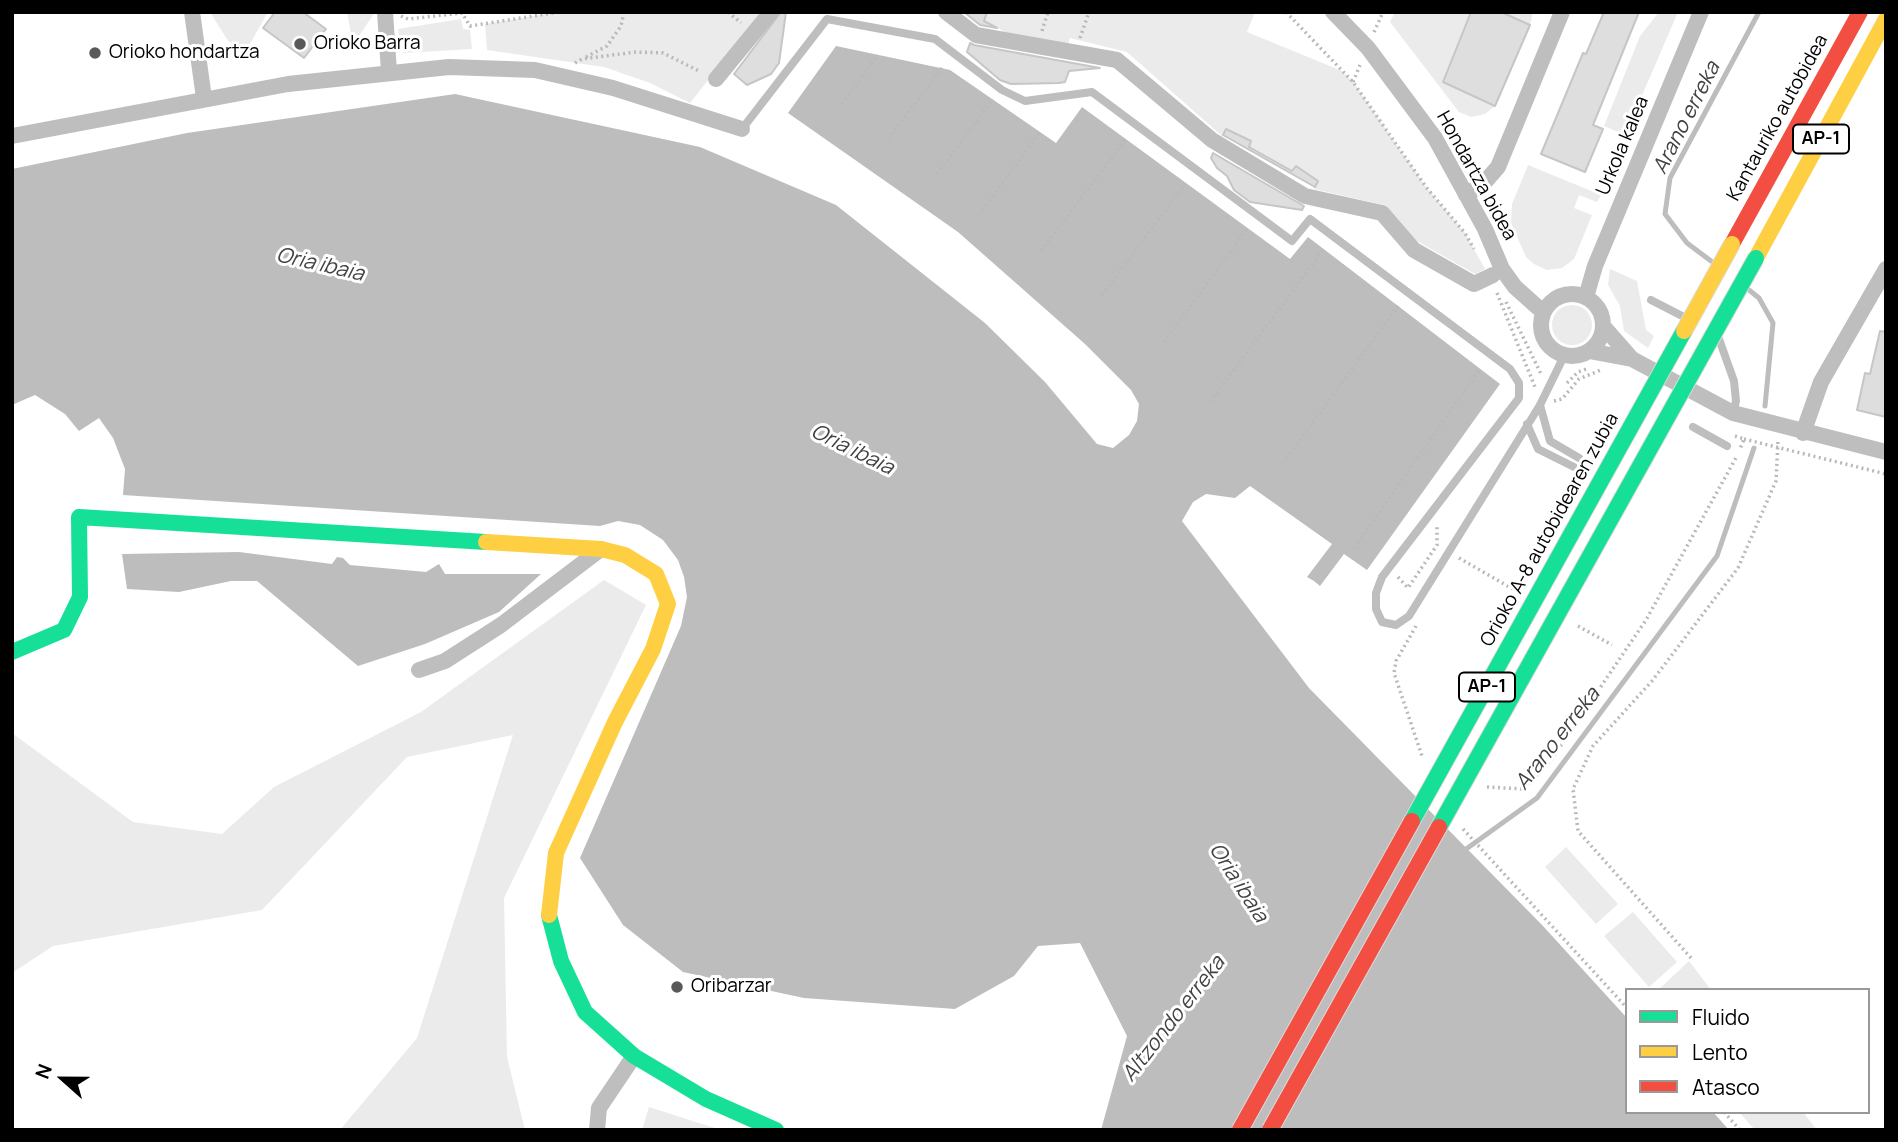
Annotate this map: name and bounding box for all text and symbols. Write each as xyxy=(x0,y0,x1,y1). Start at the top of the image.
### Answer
street label: Kantauriko autobidea xyxy=(1723,31,1833,205)
place label: Orioko Barra xyxy=(314,33,421,55)
marker: Orioko Barra xyxy=(292,36,308,52)
place label: Orioko hondartza xyxy=(109,42,260,64)
marker: Orioko hondartza xyxy=(87,45,103,61)
water label: Arano erreka xyxy=(1648,58,1726,178)
street label: Urkola kalea xyxy=(1592,93,1654,199)
street label: Hondartza bidea xyxy=(1431,108,1521,244)
road number: AP-1 xyxy=(1793,124,1849,154)
water label: Oria ibaia xyxy=(274,243,366,287)
street label: Orioko A-8 autobidearen zubia xyxy=(1476,409,1624,651)
water label: Oria ibaia xyxy=(806,419,898,481)
road number: AP-1 xyxy=(1459,672,1515,702)
water label: Arano erreka xyxy=(1510,683,1606,795)
water label: Oria ibaia xyxy=(1203,839,1273,927)
water label: Altzondo erreka xyxy=(1117,951,1231,1087)
place label: Oribarzar xyxy=(691,976,772,998)
marker: Oribarzar xyxy=(669,979,685,995)
legend xyxy=(1625,988,1870,1114)
text: Fluido xyxy=(1692,1003,1750,1031)
text: Lento xyxy=(1692,1038,1748,1066)
north arrow xyxy=(28,1044,98,1114)
text: N xyxy=(29,1060,58,1083)
text: Atasco xyxy=(1692,1073,1760,1101)

